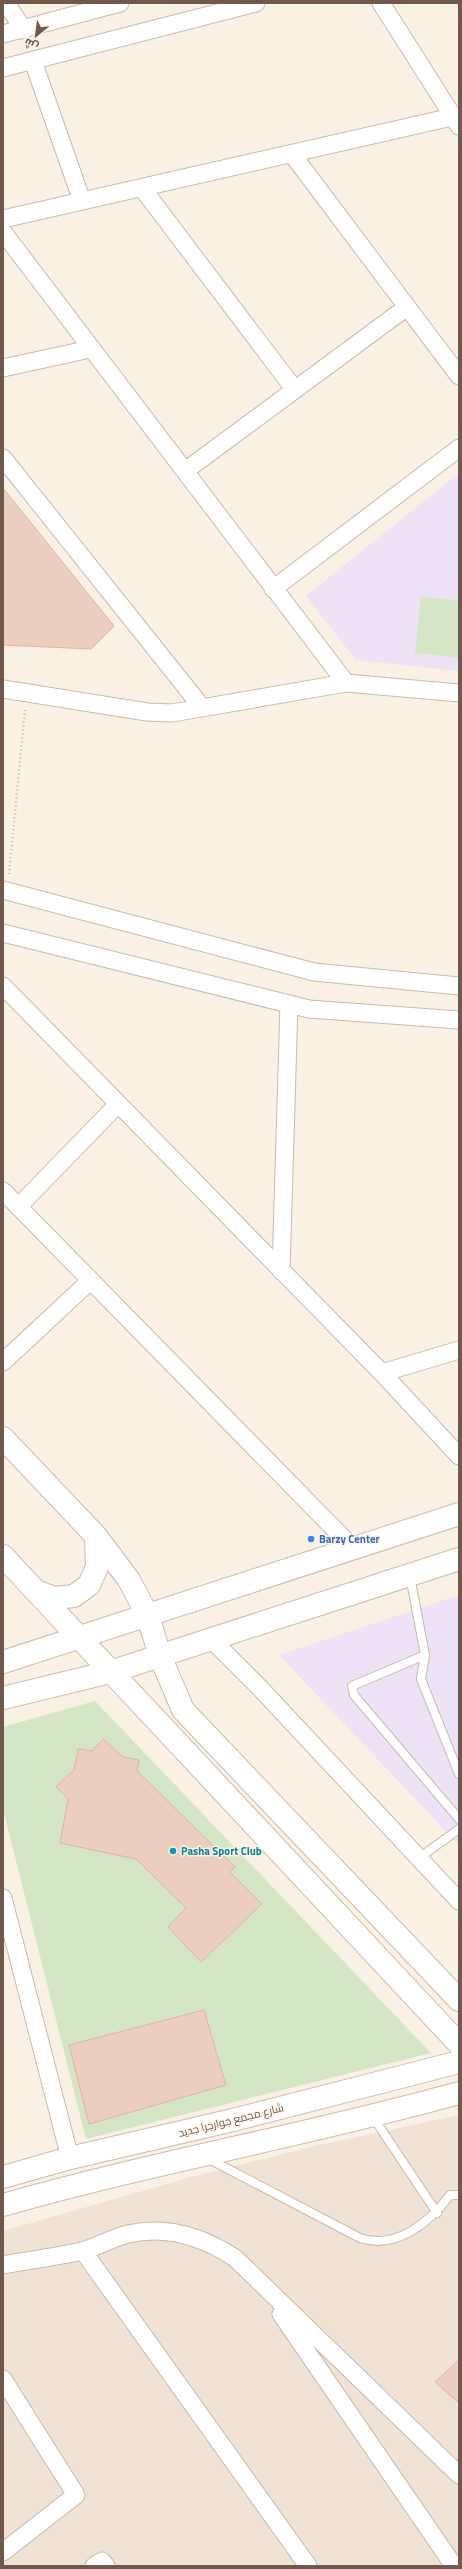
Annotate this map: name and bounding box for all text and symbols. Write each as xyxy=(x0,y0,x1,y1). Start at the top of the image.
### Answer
north arrow xyxy=(16,16,56,56)
text: ش xyxy=(21,34,41,55)
place label: Barzy Center xyxy=(319,1531,380,1547)
marker: Barzy Center xyxy=(306,1534,316,1544)
place label: Pasha Sport Club xyxy=(181,1843,262,1859)
marker: Pasha Sport Club xyxy=(168,1846,178,1856)
street label: شارع مجمع جوارجرا جديد xyxy=(177,2099,285,2141)

